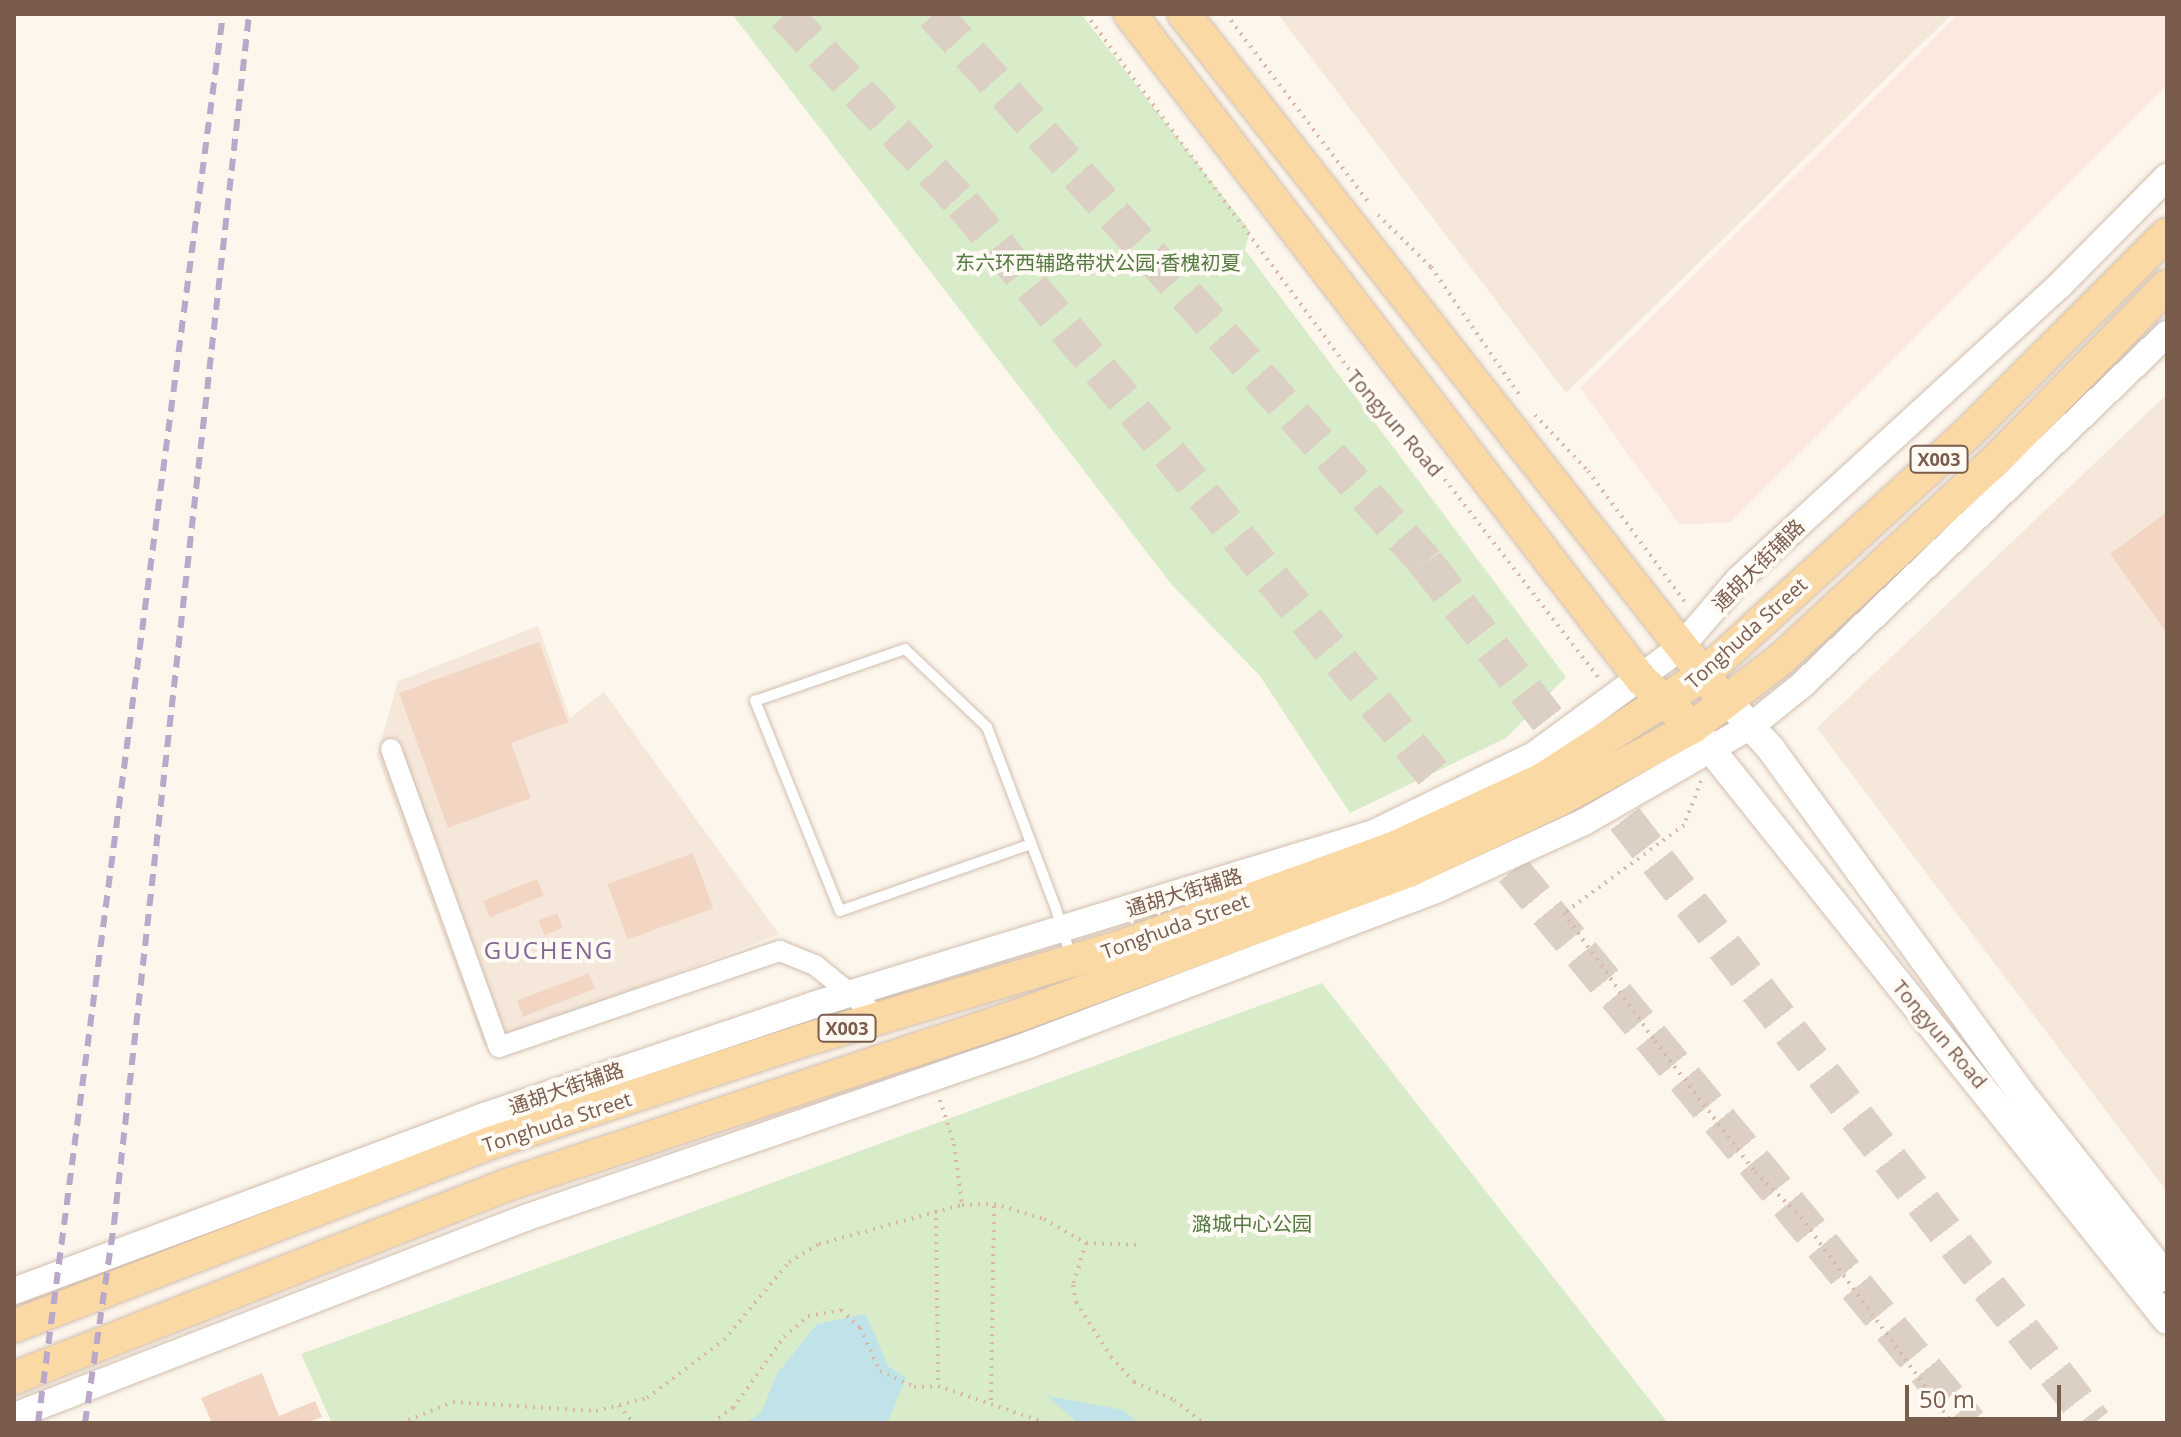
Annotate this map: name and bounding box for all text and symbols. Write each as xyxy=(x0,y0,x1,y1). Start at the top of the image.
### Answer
park label: 东六环西辅路带状公园·香槐初夏 xyxy=(955,250,1241,274)
street label: Tongyun Road xyxy=(1342,365,1448,481)
road number: X003 xyxy=(1909,445,1969,473)
street label: 通胡大街辅路 xyxy=(1707,514,1809,616)
street label: Tonghuda Street xyxy=(1680,572,1812,694)
street label: 通胡大街辅路 xyxy=(1123,863,1245,921)
street label: Tonghuda Street xyxy=(1098,888,1252,964)
district label: GUCHENG xyxy=(484,936,614,964)
street label: Tongyun Road xyxy=(1888,975,1992,1093)
road number: X003 xyxy=(817,1014,877,1042)
street label: 通胡大街辅路 xyxy=(505,1057,627,1119)
street label: Tonghuda Street xyxy=(480,1087,634,1157)
park label: 潞城中心公园 xyxy=(1192,1211,1312,1235)
scale bar xyxy=(1909,1369,2065,1419)
text: 50 m xyxy=(1919,1382,1975,1415)

